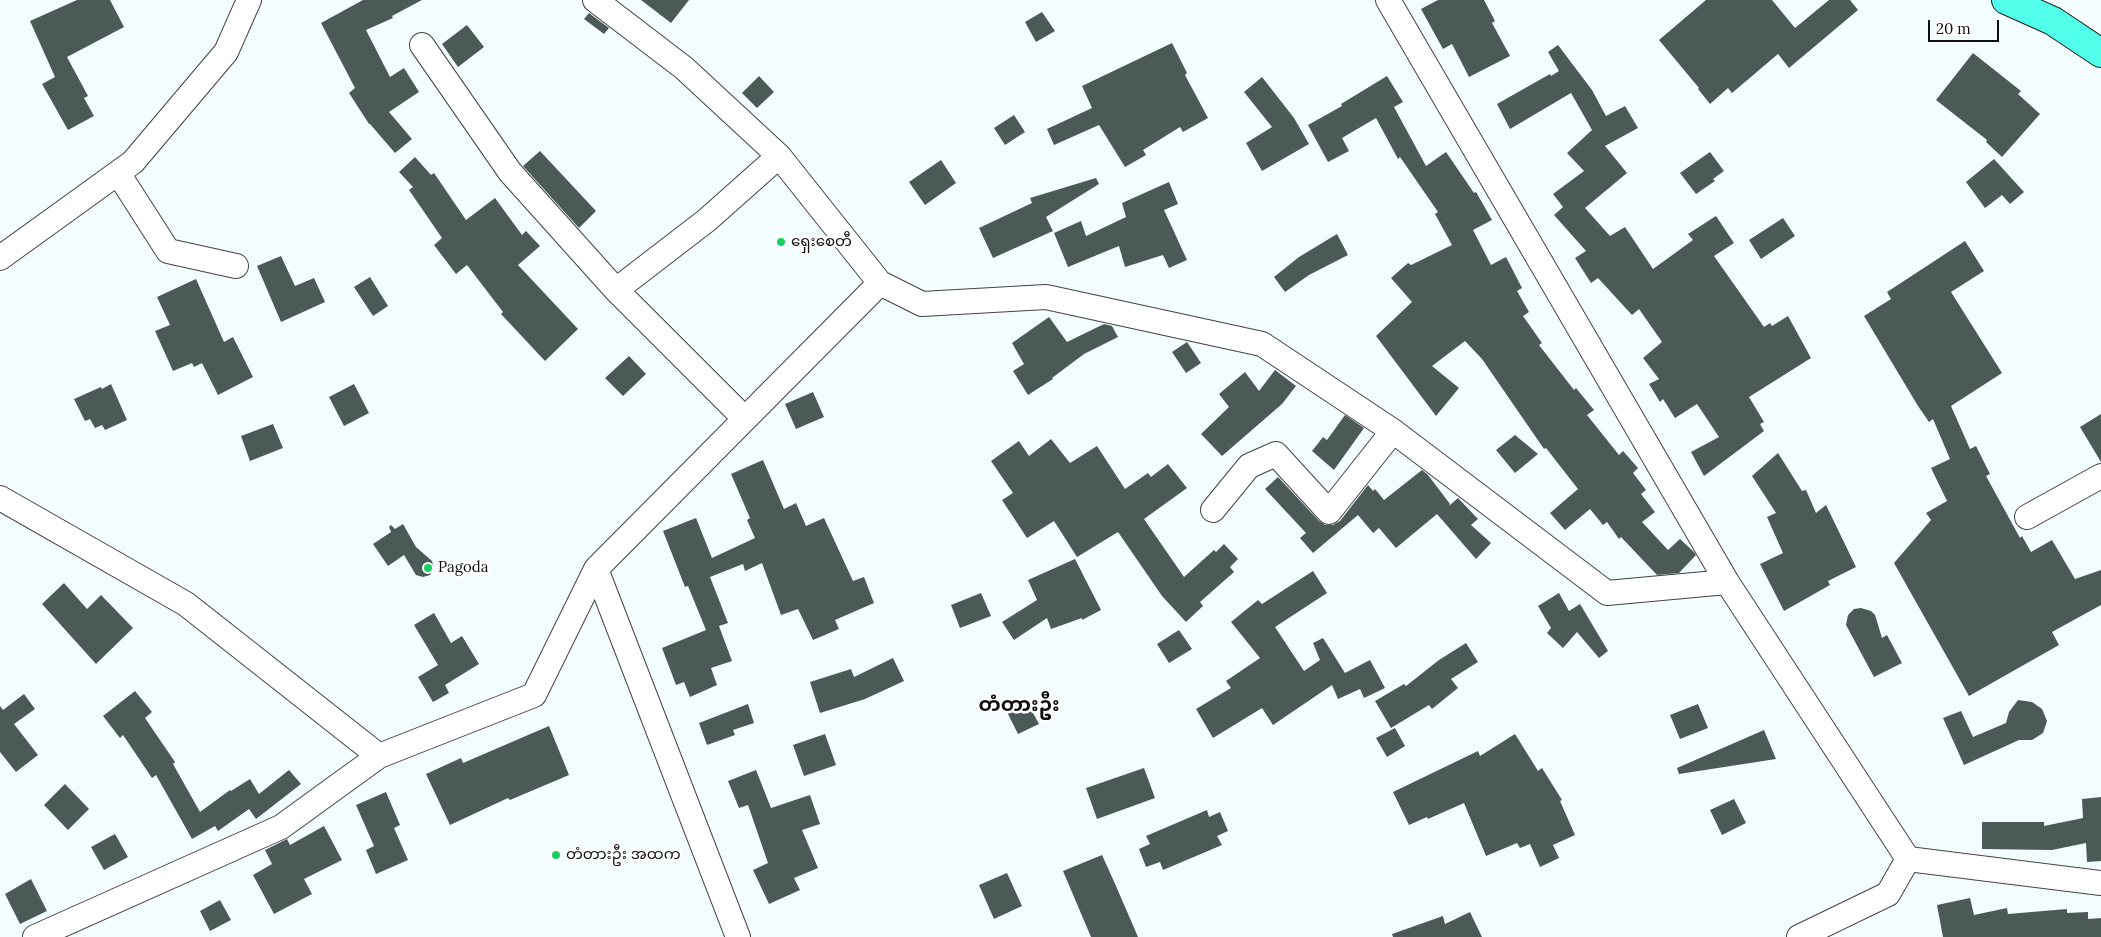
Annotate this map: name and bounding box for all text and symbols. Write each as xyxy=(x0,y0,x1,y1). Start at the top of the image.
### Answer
scale bar xyxy=(1931,10,2002,42)
text: 20 m xyxy=(1936,19,1971,38)
place label: ရှေးစေတီ xyxy=(791,233,852,251)
marker: ရှေးစေတီ xyxy=(775,236,787,248)
place label: Pagoda xyxy=(438,559,488,577)
marker: Pagoda xyxy=(422,562,434,574)
district label: တံတားဦး xyxy=(978,693,1060,717)
place label: တံတားဦး အထက xyxy=(566,846,681,864)
marker: တံတားဦး အထက xyxy=(550,849,562,861)

